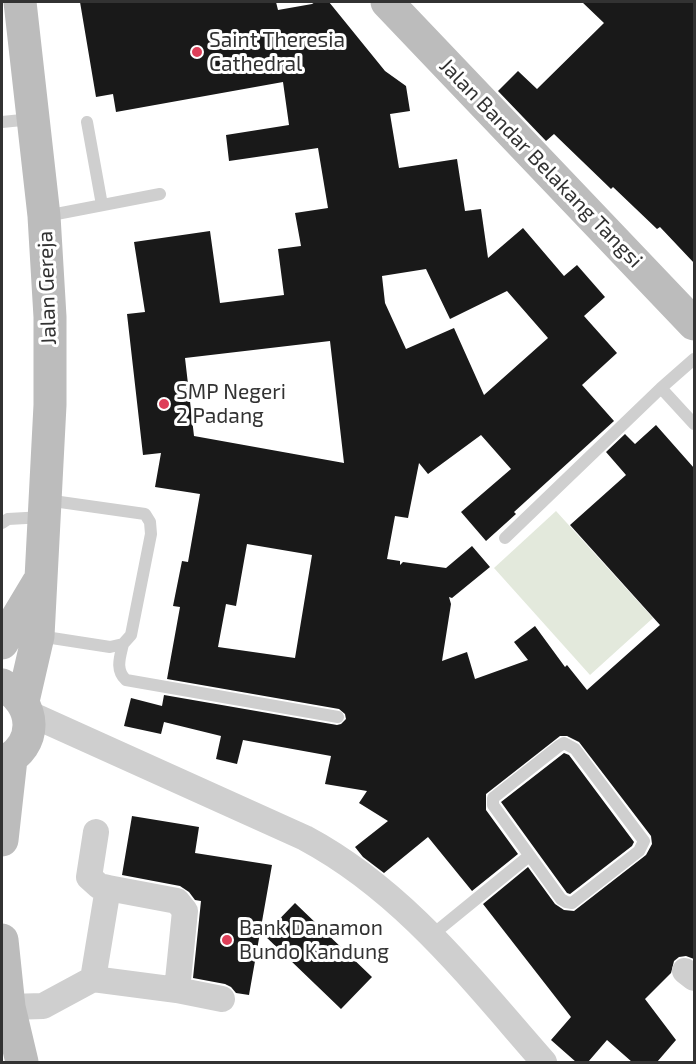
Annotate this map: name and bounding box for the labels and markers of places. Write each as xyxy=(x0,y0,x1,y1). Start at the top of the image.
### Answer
place label: Saint Theresia Cathedral xyxy=(209,27,345,77)
marker: Saint Theresia Cathedral xyxy=(190,45,204,59)
place label: SMP Negeri 2 Padang xyxy=(176,379,286,429)
marker: SMP Negeri 2 Padang xyxy=(157,397,171,411)
place label: Bank Danamon Bundo Kandung xyxy=(239,915,389,965)
marker: Bank Danamon Bundo Kandung xyxy=(220,933,234,947)

